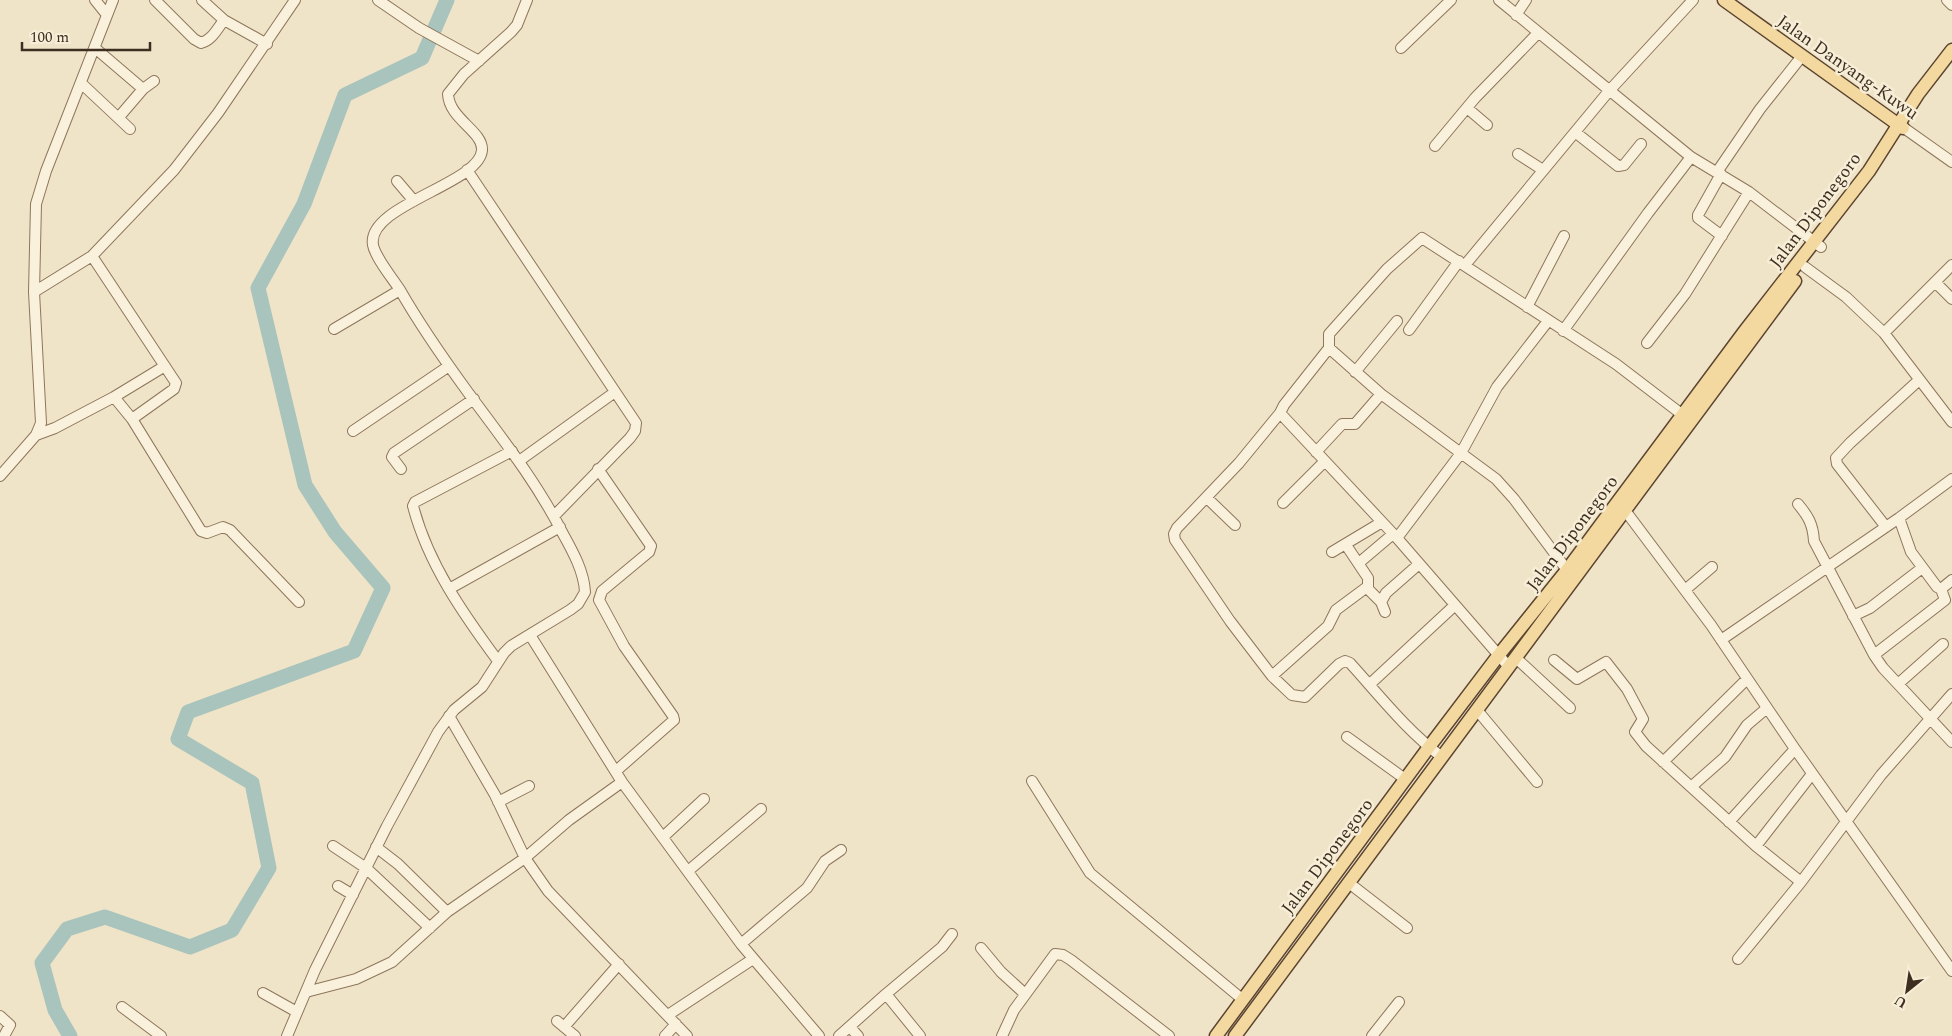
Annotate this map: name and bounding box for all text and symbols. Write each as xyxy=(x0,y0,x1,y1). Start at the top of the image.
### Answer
street label: Jalan Danyang-Kuwu xyxy=(1771,8,1924,127)
scale bar xyxy=(22,20,150,52)
text: 100 m xyxy=(30,26,69,49)
street label: Jalan Diponegoro xyxy=(1763,147,1868,274)
street label: Jalan Diponegoro xyxy=(1520,470,1625,597)
street label: Jalan Diponegoro xyxy=(1275,793,1380,920)
north arrow xyxy=(1882,966,1932,1016)
text: U xyxy=(1890,990,1911,1014)

